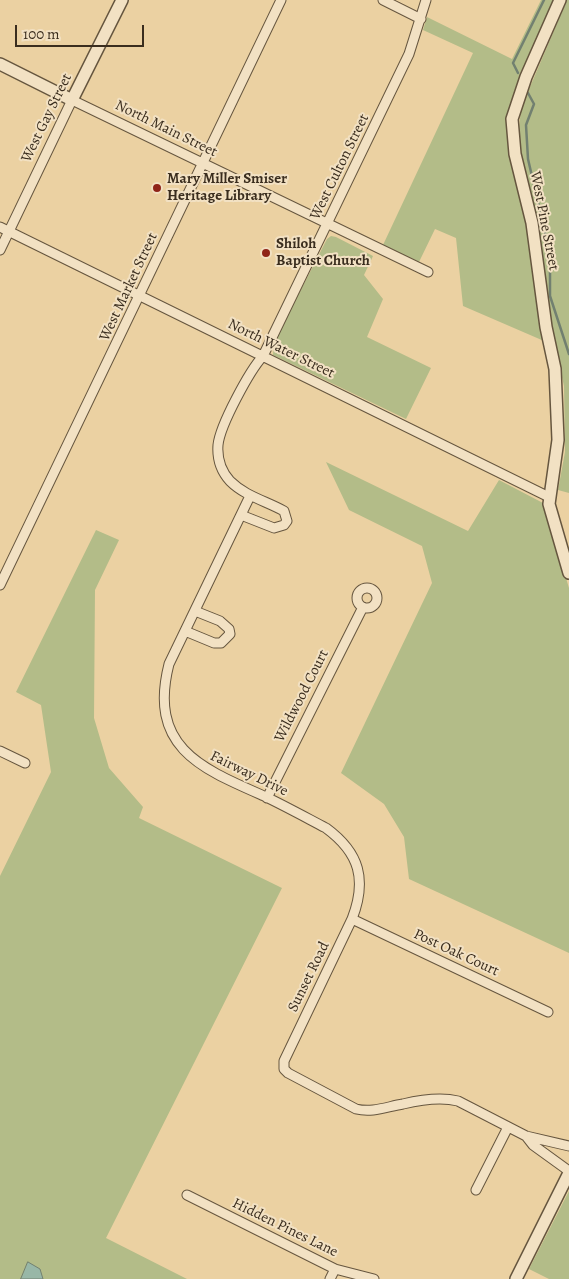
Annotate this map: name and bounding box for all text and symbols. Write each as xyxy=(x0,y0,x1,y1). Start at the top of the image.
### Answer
scale bar xyxy=(18,15,146,47)
text: 100 m xyxy=(23,24,60,44)
street label: West Gay Street xyxy=(18,71,76,165)
street label: North Main Street xyxy=(112,96,220,162)
street label: West Culton Street xyxy=(307,111,373,223)
place label: Mary Miller Smiser Heritage Library xyxy=(167,170,287,205)
street label: West Pine Street xyxy=(526,170,562,272)
marker: Mary Miller Smiser Heritage Library xyxy=(151,182,163,194)
street label: West Market Street xyxy=(96,230,162,344)
place label: Shiloh Baptist Church xyxy=(276,235,370,270)
marker: Shiloh Baptist Church xyxy=(260,247,272,259)
street label: North Water Street xyxy=(225,315,337,383)
street label: Wildwood Court xyxy=(271,647,333,745)
street label: Fairway Drive xyxy=(207,747,291,801)
street label: Post Oak Court xyxy=(410,925,502,981)
street label: Sunset Road xyxy=(284,939,334,1015)
street label: Hidden Pines Lane xyxy=(229,1195,341,1261)

